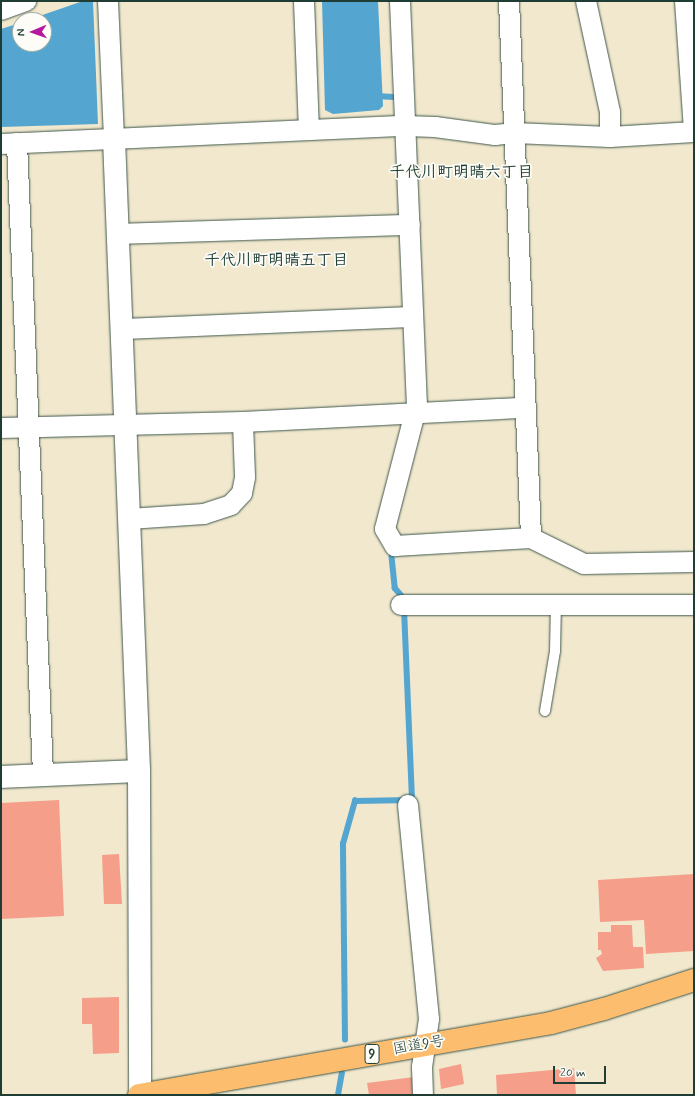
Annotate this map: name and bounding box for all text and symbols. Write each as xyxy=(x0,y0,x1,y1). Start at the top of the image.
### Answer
north arrow xyxy=(12,12,52,52)
text: N xyxy=(14,28,28,36)
district label: 千代川町明晴六丁目 xyxy=(389,163,533,183)
district label: 千代川町明晴五丁目 xyxy=(204,251,348,271)
street label: 国道9号 xyxy=(392,1033,446,1059)
road number: 9 xyxy=(364,1042,380,1066)
scale bar xyxy=(555,1058,608,1084)
text: 20 m xyxy=(560,1065,586,1081)

